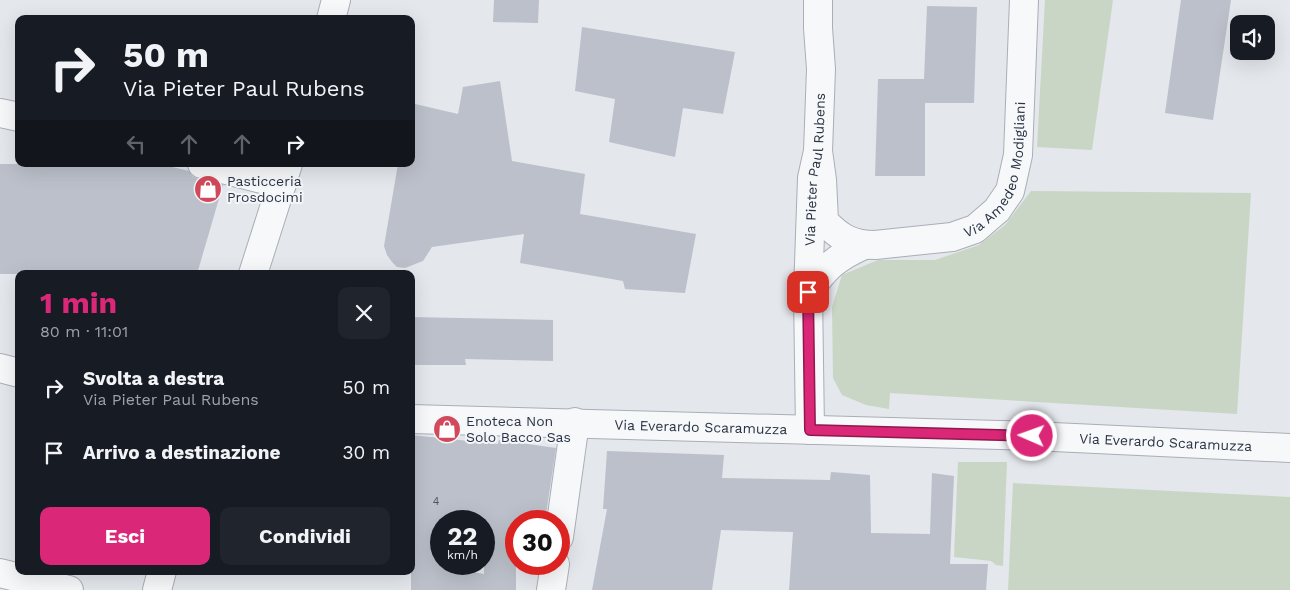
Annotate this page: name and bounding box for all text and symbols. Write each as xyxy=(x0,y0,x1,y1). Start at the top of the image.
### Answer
map controls xyxy=(1230,15,1275,60)
button: sound xyxy=(1230,15,1275,60)
text: 50 m xyxy=(123,34,209,76)
icon: right xyxy=(40,35,105,100)
text: Via Pieter Paul Rubens xyxy=(123,76,365,101)
street label: Via Pieter Paul Rubens xyxy=(802,93,828,246)
street label: Via Amedeo Modigliani xyxy=(962,101,1028,240)
icon: left xyxy=(122,130,150,158)
icon: ahead xyxy=(175,130,203,158)
icon: ahead xyxy=(228,130,256,158)
icon: right xyxy=(281,130,309,158)
place label: Pasticceria Prosdocimi xyxy=(227,173,303,205)
shop icon: Pasticceria Prosdocimi xyxy=(193,174,223,204)
pin xyxy=(787,271,829,313)
icon: arrive xyxy=(794,278,822,306)
text: 1 min xyxy=(40,285,117,320)
button: close xyxy=(338,287,390,339)
text: 80 m · 11:01 xyxy=(40,322,128,341)
text: Svolta a destra xyxy=(83,367,224,390)
icon: right xyxy=(40,374,68,402)
text: 50 m xyxy=(343,376,390,399)
text: Via Pieter Paul Rubens xyxy=(83,390,259,409)
position arrow xyxy=(1005,409,1057,461)
place label: Enoteca Non Solo Bacco Sas xyxy=(466,413,571,445)
shop icon: Enoteca Non Solo Bacco Sas xyxy=(432,414,462,444)
street label: Via Everardo Scaramuzza xyxy=(614,417,788,437)
street label: Via Everardo Scaramuzza xyxy=(1079,430,1253,454)
icon: arrive xyxy=(40,439,68,467)
text: Arrivo a destinazione xyxy=(83,441,280,464)
text: 30 m xyxy=(343,441,390,464)
house number: 4 xyxy=(433,495,440,508)
button: Esci xyxy=(40,507,210,565)
button: Condividi xyxy=(220,507,390,565)
speed limit sign: 30 xyxy=(505,510,570,575)
text: 22 xyxy=(448,522,477,551)
text: km/h xyxy=(447,548,478,562)

